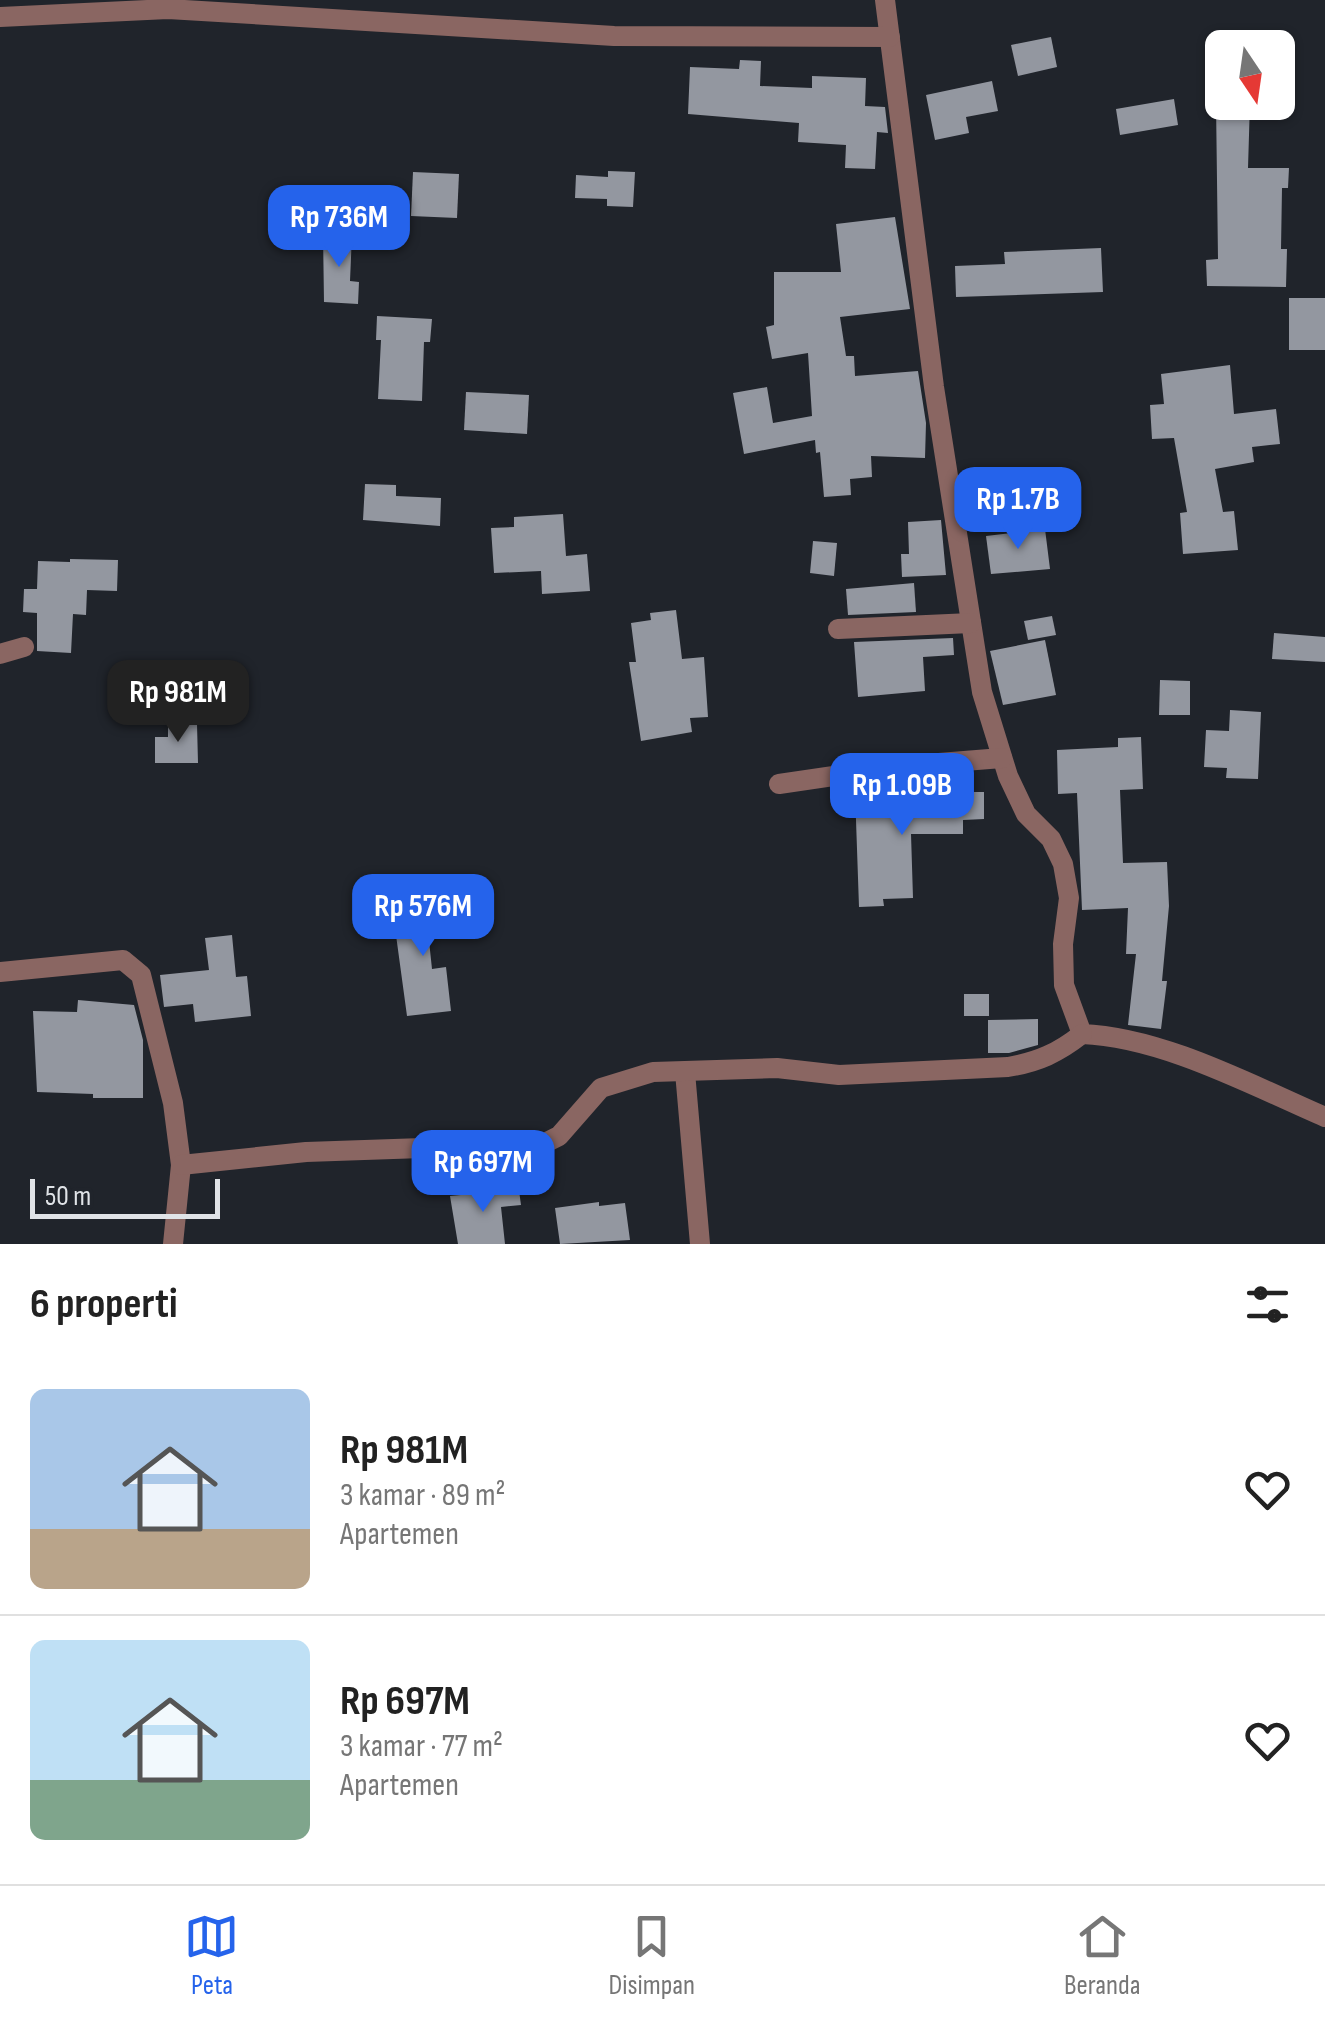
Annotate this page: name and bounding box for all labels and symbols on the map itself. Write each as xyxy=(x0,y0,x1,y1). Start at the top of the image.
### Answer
north arrow xyxy=(1205,30,1295,120)
pin: Rp 736M xyxy=(247,185,431,270)
pin: Rp 1.7B xyxy=(926,467,1110,552)
pin: Rp 981M xyxy=(86,660,270,745)
pin: Rp 1.09B xyxy=(799,753,1005,838)
pin: Rp 576M xyxy=(331,874,515,959)
pin: Rp 697M xyxy=(391,1130,575,1215)
scale bar xyxy=(30,1174,220,1218)

